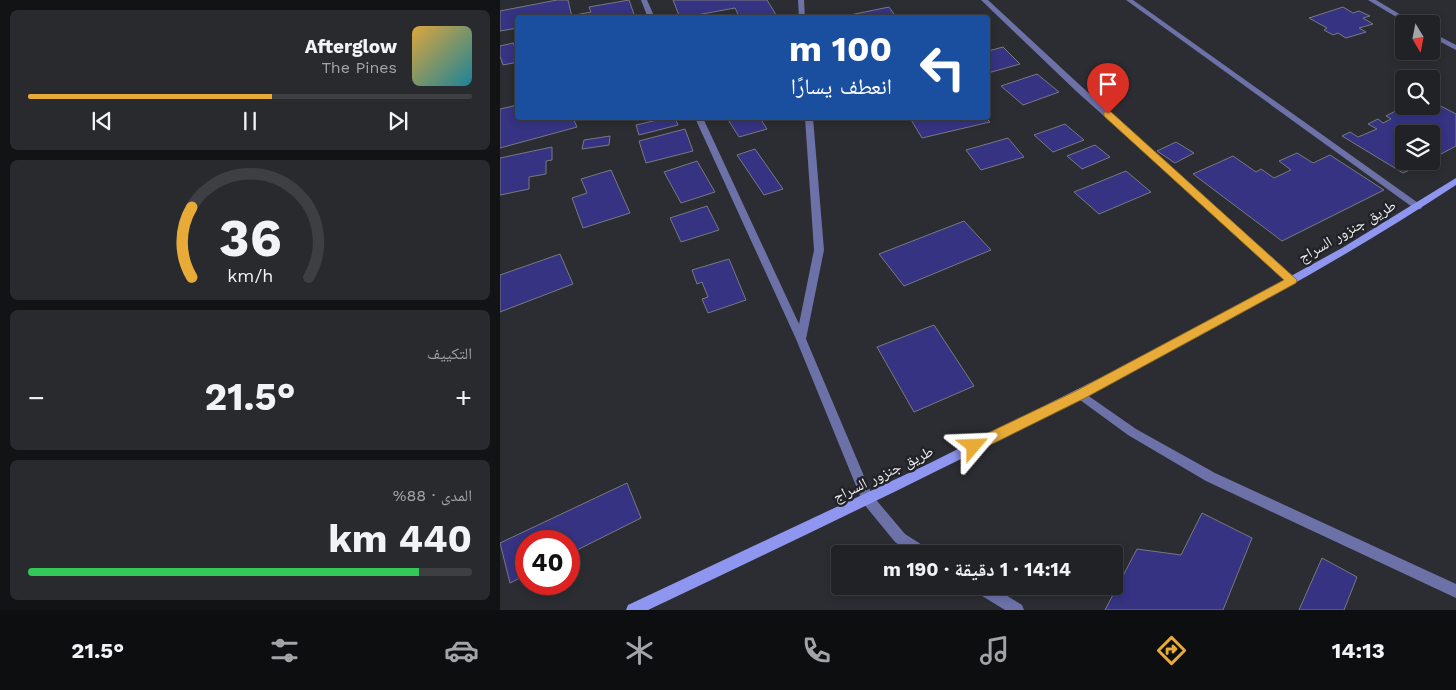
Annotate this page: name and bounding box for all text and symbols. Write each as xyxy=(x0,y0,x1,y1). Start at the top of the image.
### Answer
north arrow xyxy=(1395,15,1440,60)
map controls xyxy=(1395,15,1440,170)
text: 100 m xyxy=(789,28,892,70)
text: Afterglow xyxy=(305,35,397,58)
icon: left xyxy=(910,35,975,100)
text: The Pines xyxy=(321,58,397,77)
pin xyxy=(1087,63,1129,114)
icon: arrive xyxy=(1094,70,1122,98)
button: search xyxy=(1395,70,1440,115)
text: انعطف يسارًا xyxy=(791,74,892,99)
icon: previous xyxy=(88,107,116,135)
icon: pause xyxy=(236,107,264,135)
icon: next xyxy=(384,107,412,135)
button: layers xyxy=(1395,125,1440,170)
street label: طريق جنزور السراج xyxy=(1295,196,1400,267)
text: 36 xyxy=(219,208,281,269)
text: km/h xyxy=(227,265,273,286)
text: التكييف xyxy=(427,344,472,363)
text: 21.5° xyxy=(204,375,296,419)
text: − xyxy=(28,381,45,414)
text: + xyxy=(455,381,472,414)
position arrow xyxy=(947,419,999,471)
street label: طريق جنزور السراج xyxy=(830,442,937,507)
text: المدى · 88% xyxy=(393,486,472,505)
text: 440 km xyxy=(328,517,472,561)
speed limit sign: 40 xyxy=(515,530,580,595)
text: 14:14 · 1 دقيقة · 190 m xyxy=(883,558,1071,581)
icon: filters xyxy=(267,633,302,668)
icon: car xyxy=(444,633,479,668)
icon: climate xyxy=(622,633,657,668)
icon: phone xyxy=(799,633,834,668)
icon: music xyxy=(977,633,1012,668)
icon: directions xyxy=(1154,633,1189,668)
text: 21.5° xyxy=(71,638,124,663)
text: 14:13 xyxy=(1332,638,1385,663)

